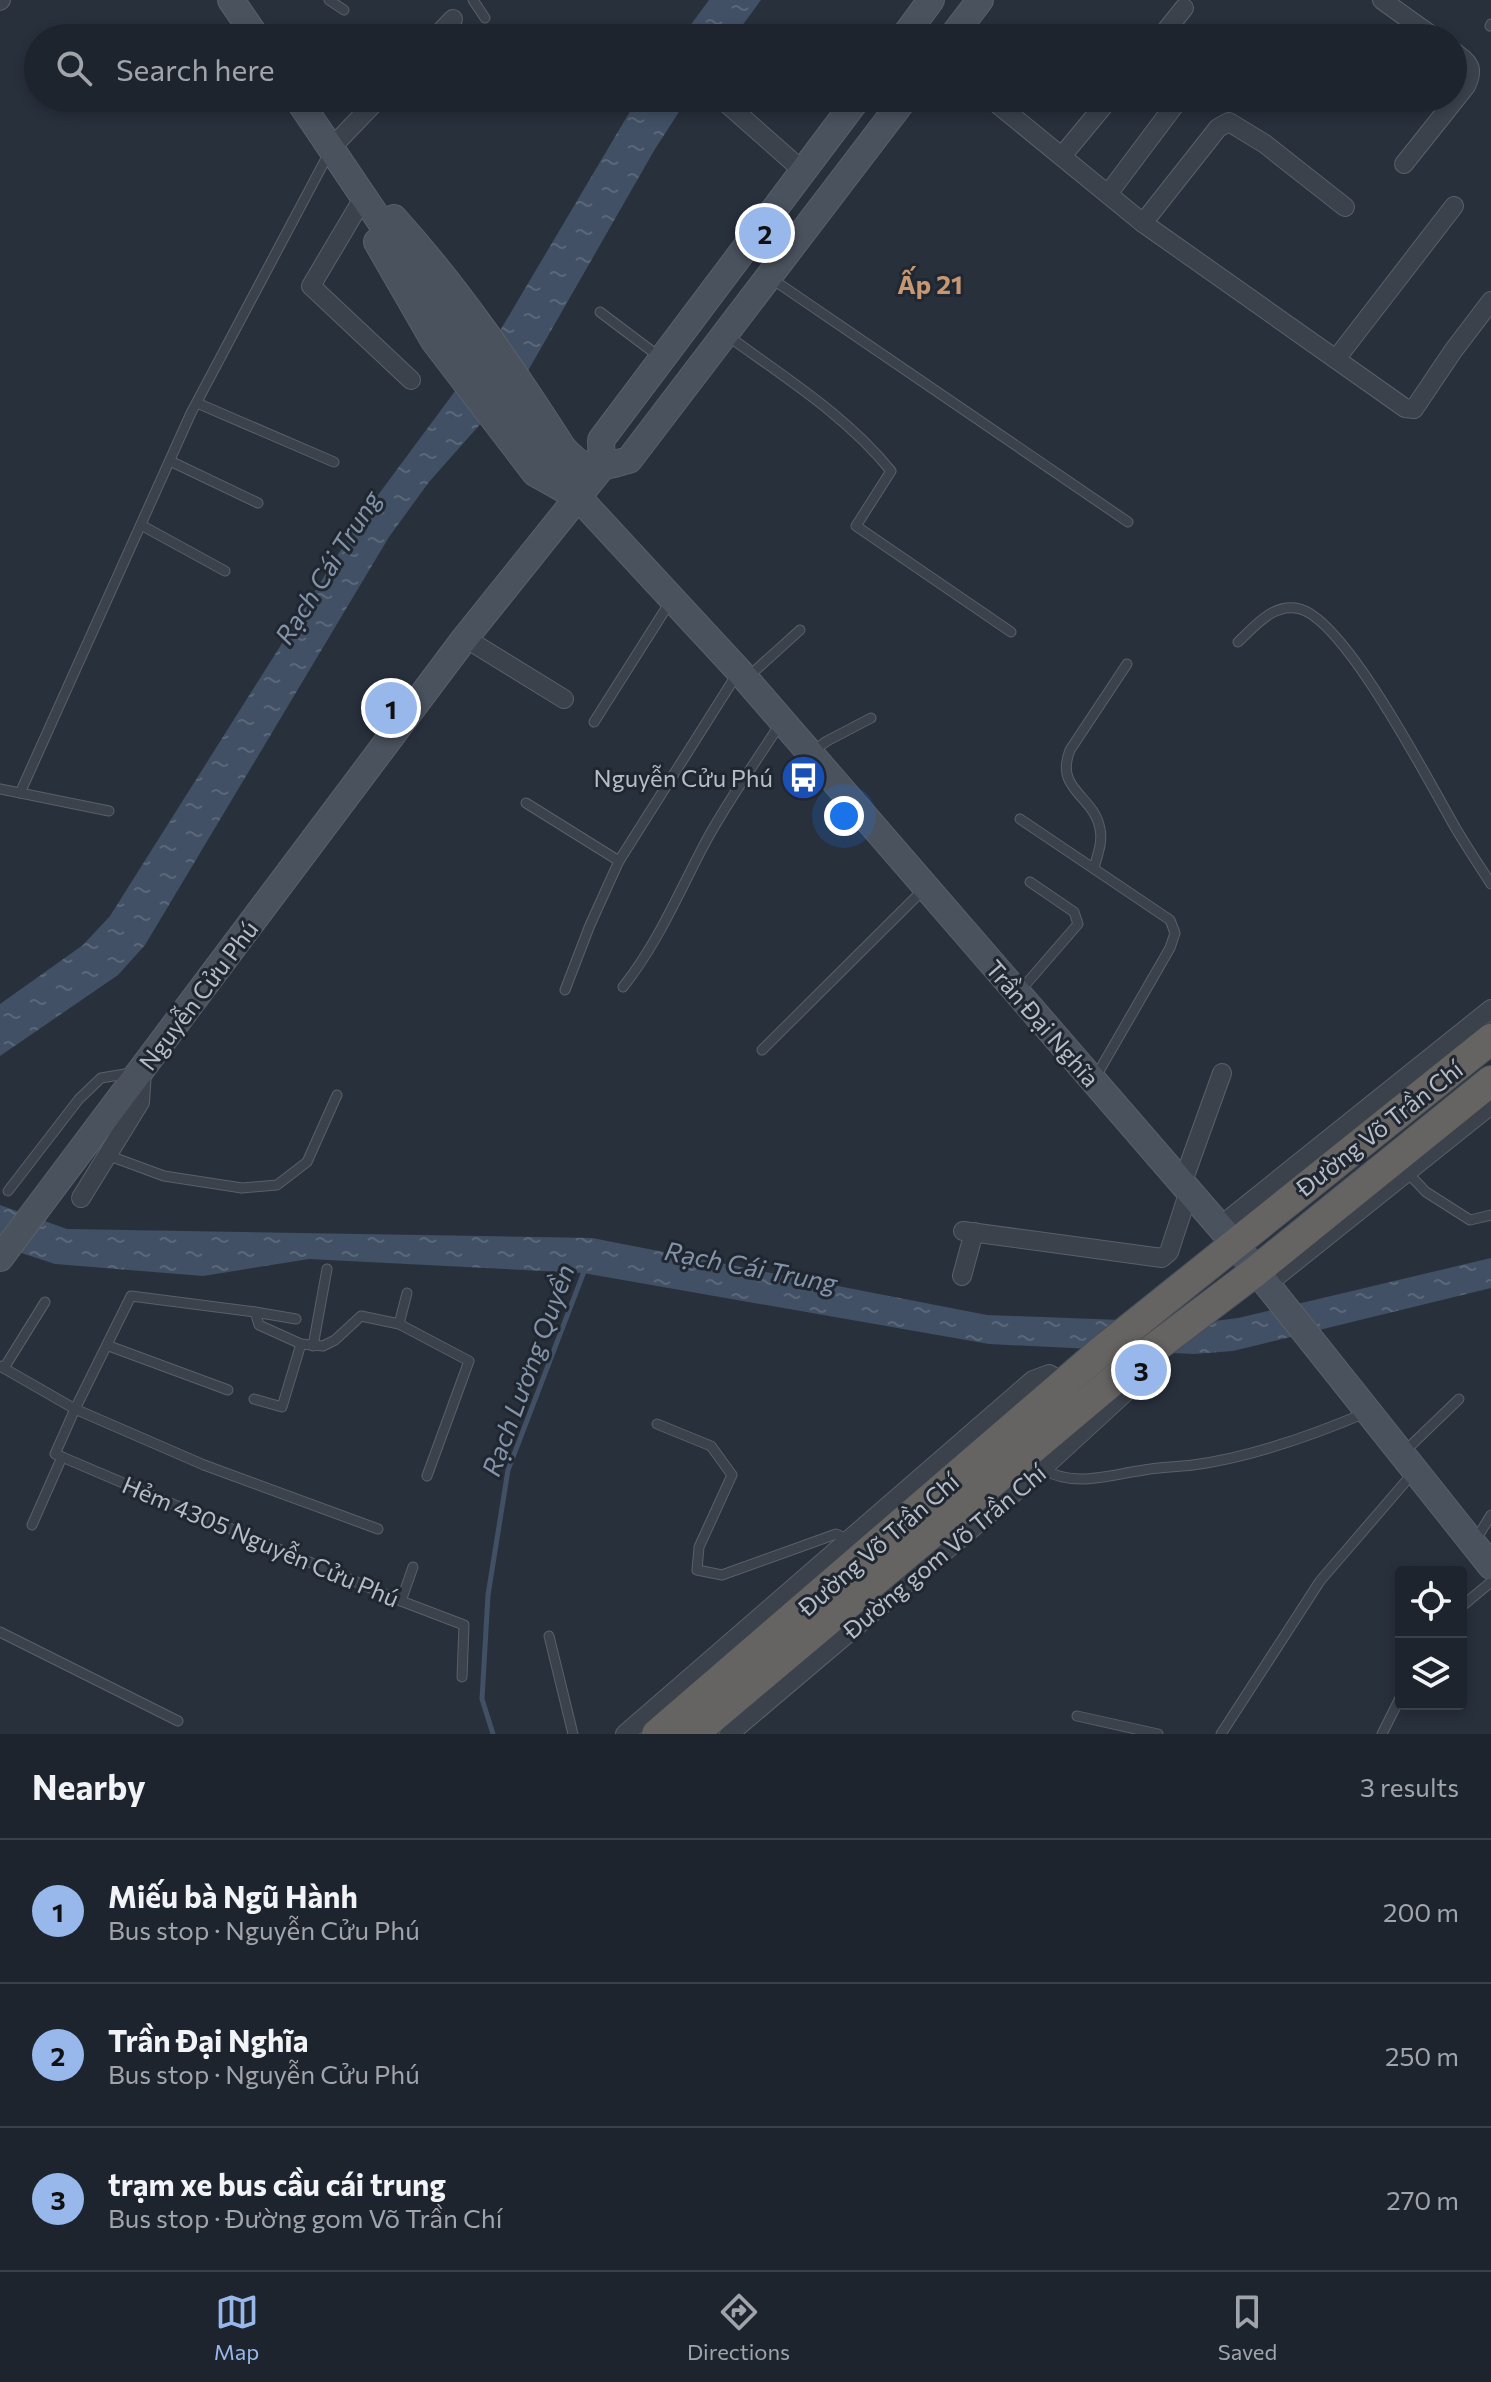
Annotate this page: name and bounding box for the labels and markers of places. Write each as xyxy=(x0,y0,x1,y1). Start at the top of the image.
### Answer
pin: 2 xyxy=(739,203,791,263)
pin: 1 xyxy=(365,678,417,738)
bus stop icon: Nguyễn Cửu Phú xyxy=(780,753,828,801)
place label: Nguyễn Cửu Phú xyxy=(594,763,773,792)
pin: 3 xyxy=(1115,1340,1167,1400)

